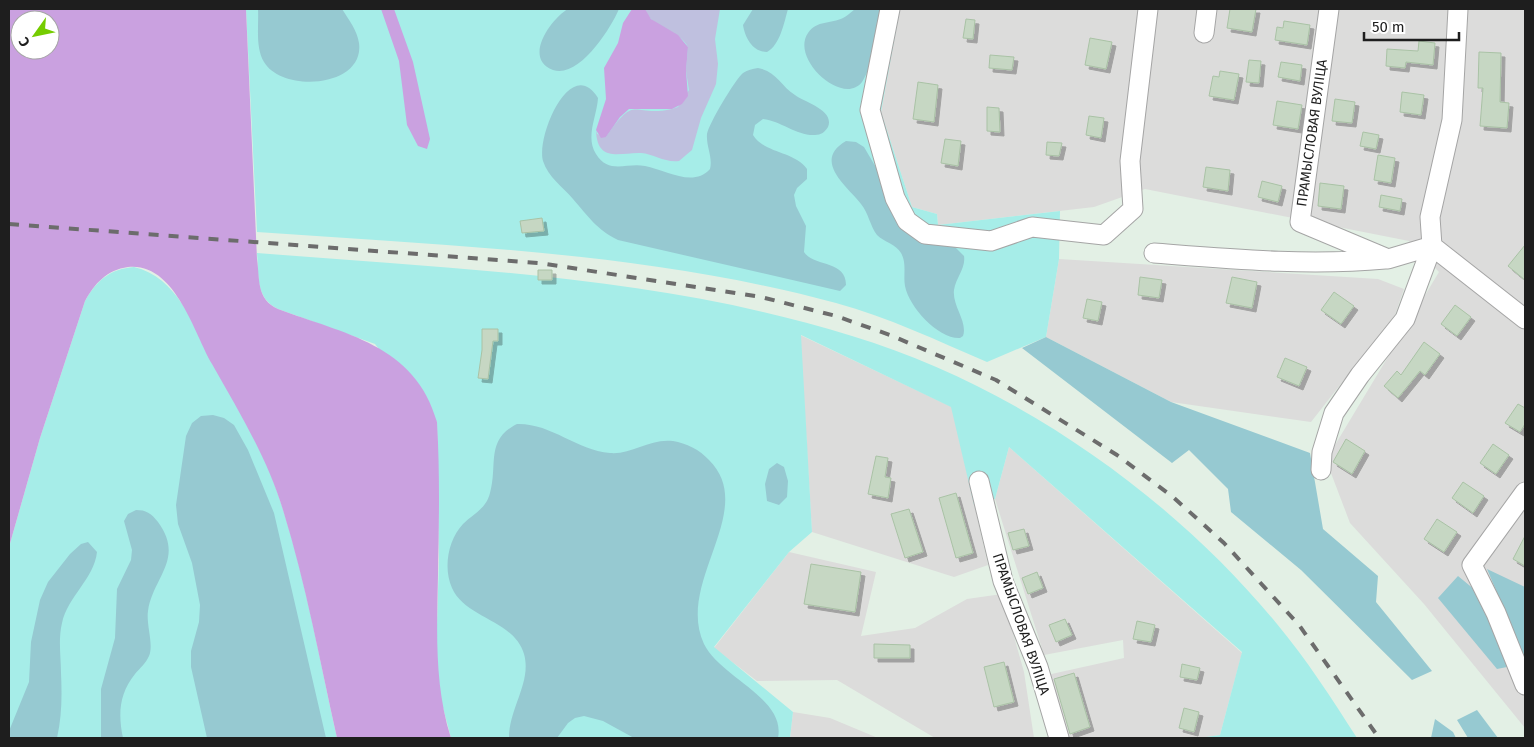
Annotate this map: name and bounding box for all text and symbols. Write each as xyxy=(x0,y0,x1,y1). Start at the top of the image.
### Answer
north arrow xyxy=(10,10,60,60)
scale bar xyxy=(1364,10,1459,42)
text: 50 m xyxy=(1372,18,1405,36)
text: С xyxy=(15,34,34,50)
street label: ПРАМЫСЛОВАЯ ВУЛІЦА xyxy=(1293,58,1331,208)
street label: ПРАМЫСЛОВАЯ ВУЛІЦА xyxy=(989,551,1053,697)

